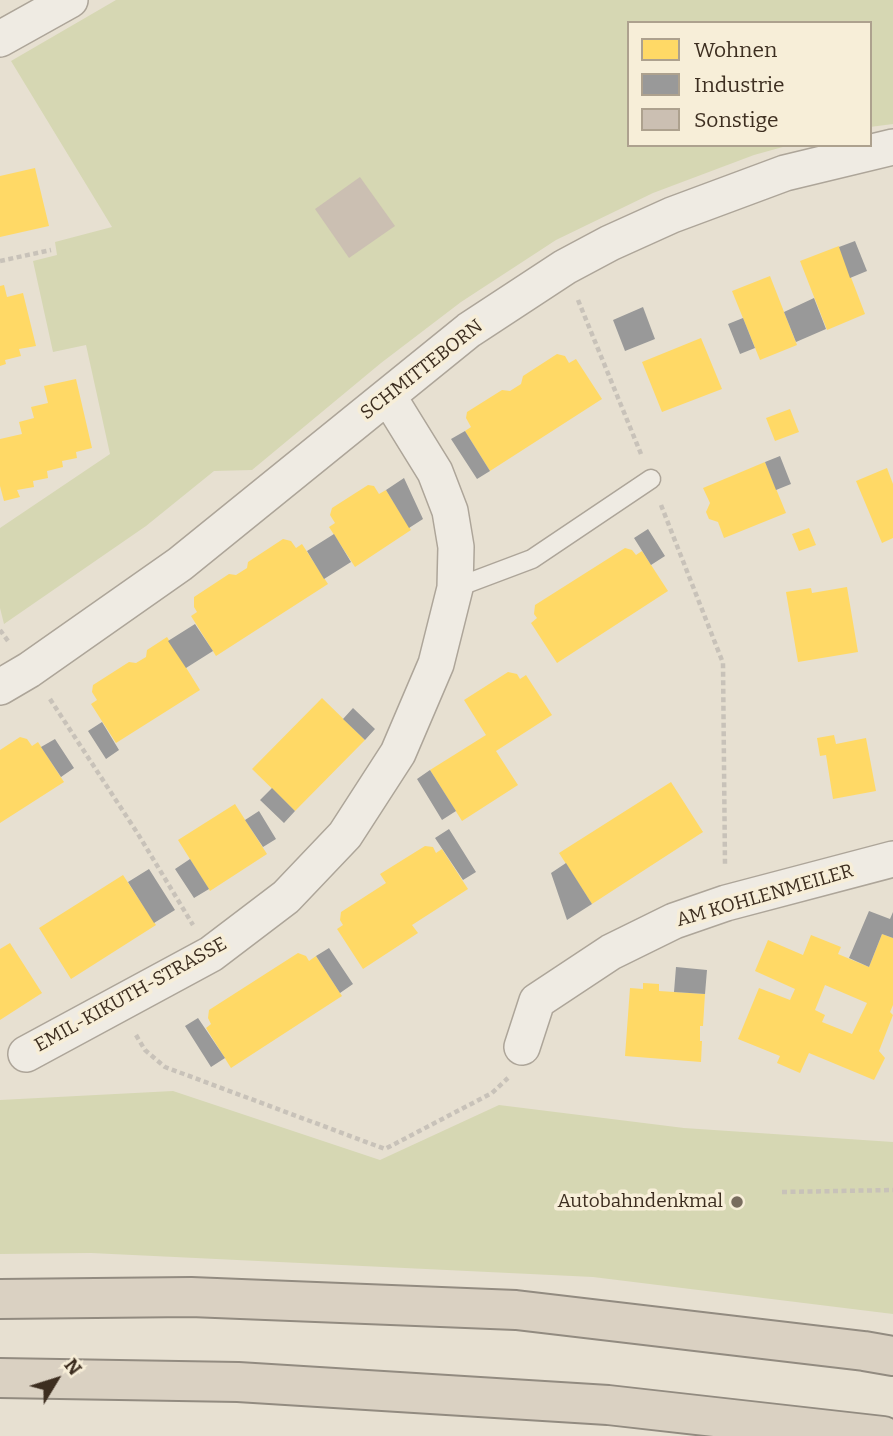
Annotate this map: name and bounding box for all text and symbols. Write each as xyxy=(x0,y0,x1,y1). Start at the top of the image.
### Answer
legend xyxy=(627,21,872,147)
text: Wohnen xyxy=(694,37,777,63)
text: Industrie xyxy=(694,72,785,98)
text: Sonstige xyxy=(694,107,779,133)
street label: SCHMITTEBORN xyxy=(356,315,488,425)
street label: AM KOHLENMEILER xyxy=(674,860,856,932)
street label: EMIL-KIKUTH-STRASSE xyxy=(31,933,231,1057)
place label: Autobahndenkmal xyxy=(557,1191,723,1213)
marker: Autobahndenkmal xyxy=(729,1194,745,1210)
north arrow xyxy=(21,1345,91,1415)
text: N xyxy=(59,1354,87,1380)

